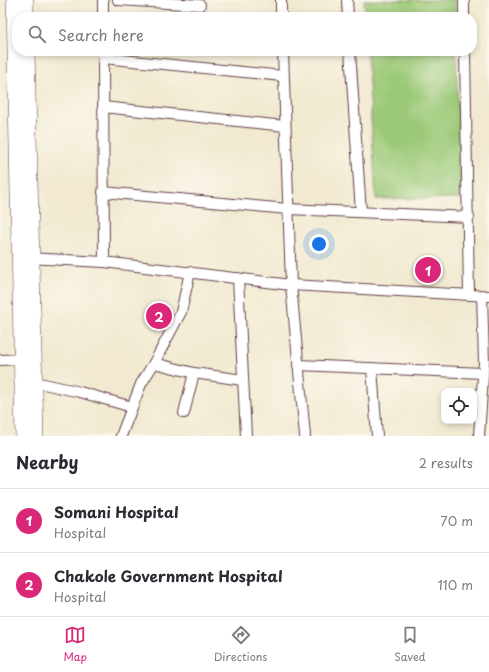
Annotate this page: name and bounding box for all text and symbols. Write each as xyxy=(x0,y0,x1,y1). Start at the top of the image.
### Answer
search box xyxy=(12,12,477,56)
icon: search xyxy=(26,23,48,45)
text: Search here xyxy=(58,23,144,46)
your location xyxy=(309,234,329,254)
pin: 1 xyxy=(415,255,441,285)
pin: 2 xyxy=(146,301,172,331)
map controls xyxy=(441,388,477,424)
button: locate xyxy=(441,388,477,424)
text: Nearby xyxy=(16,449,78,475)
text: 2 results xyxy=(419,453,473,472)
text: Somani Hospital xyxy=(54,500,179,523)
text: 1 xyxy=(26,511,32,530)
text: 70 m xyxy=(440,511,473,530)
text: Hospital xyxy=(54,523,106,542)
text: Chakole Government Hospital xyxy=(54,564,283,587)
text: 2 xyxy=(24,575,34,594)
text: 110 m xyxy=(438,575,473,594)
text: Hospital xyxy=(54,587,106,606)
tab: Map xyxy=(63,624,87,665)
tab: Directions xyxy=(214,624,267,665)
tab: Saved xyxy=(394,624,426,665)

